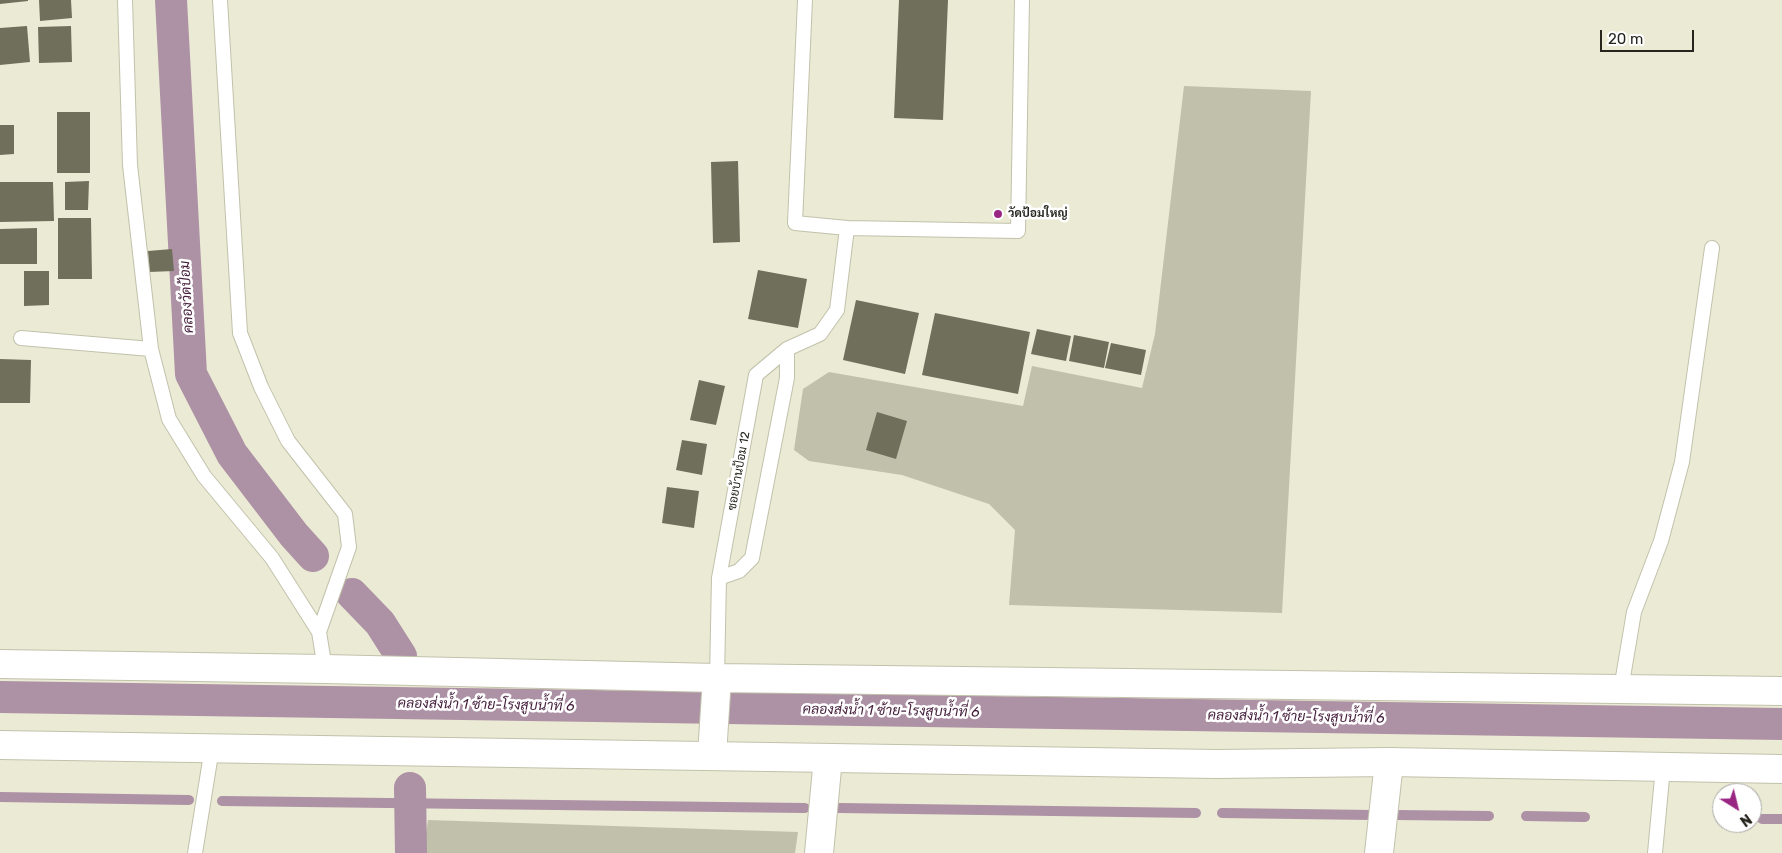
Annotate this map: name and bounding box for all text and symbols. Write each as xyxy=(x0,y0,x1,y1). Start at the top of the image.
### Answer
scale bar xyxy=(1602,20,1696,52)
text: 20 m xyxy=(1608,30,1643,48)
place label: วัดป้อมใหญ่ xyxy=(1008,207,1068,221)
marker: วัดป้อมใหญ่ xyxy=(992,208,1004,220)
water label: คลองวัดป้อม xyxy=(177,260,197,334)
street label: ซอยบ้านป้อม 12 xyxy=(725,430,753,512)
water label: คลองส่งน้ำ 1 ซ้าย-โรงสูบน้ำที่ 6 xyxy=(397,695,575,715)
water label: คลองส่งน้ำ 1 ซ้าย-โรงสูบน้ำที่ 6 xyxy=(802,701,980,721)
water label: คลองส่งน้ำ 1 ซ้าย-โรงสูบน้ำที่ 6 xyxy=(1207,707,1385,727)
north arrow xyxy=(1712,783,1762,833)
text: N xyxy=(1736,810,1755,830)

